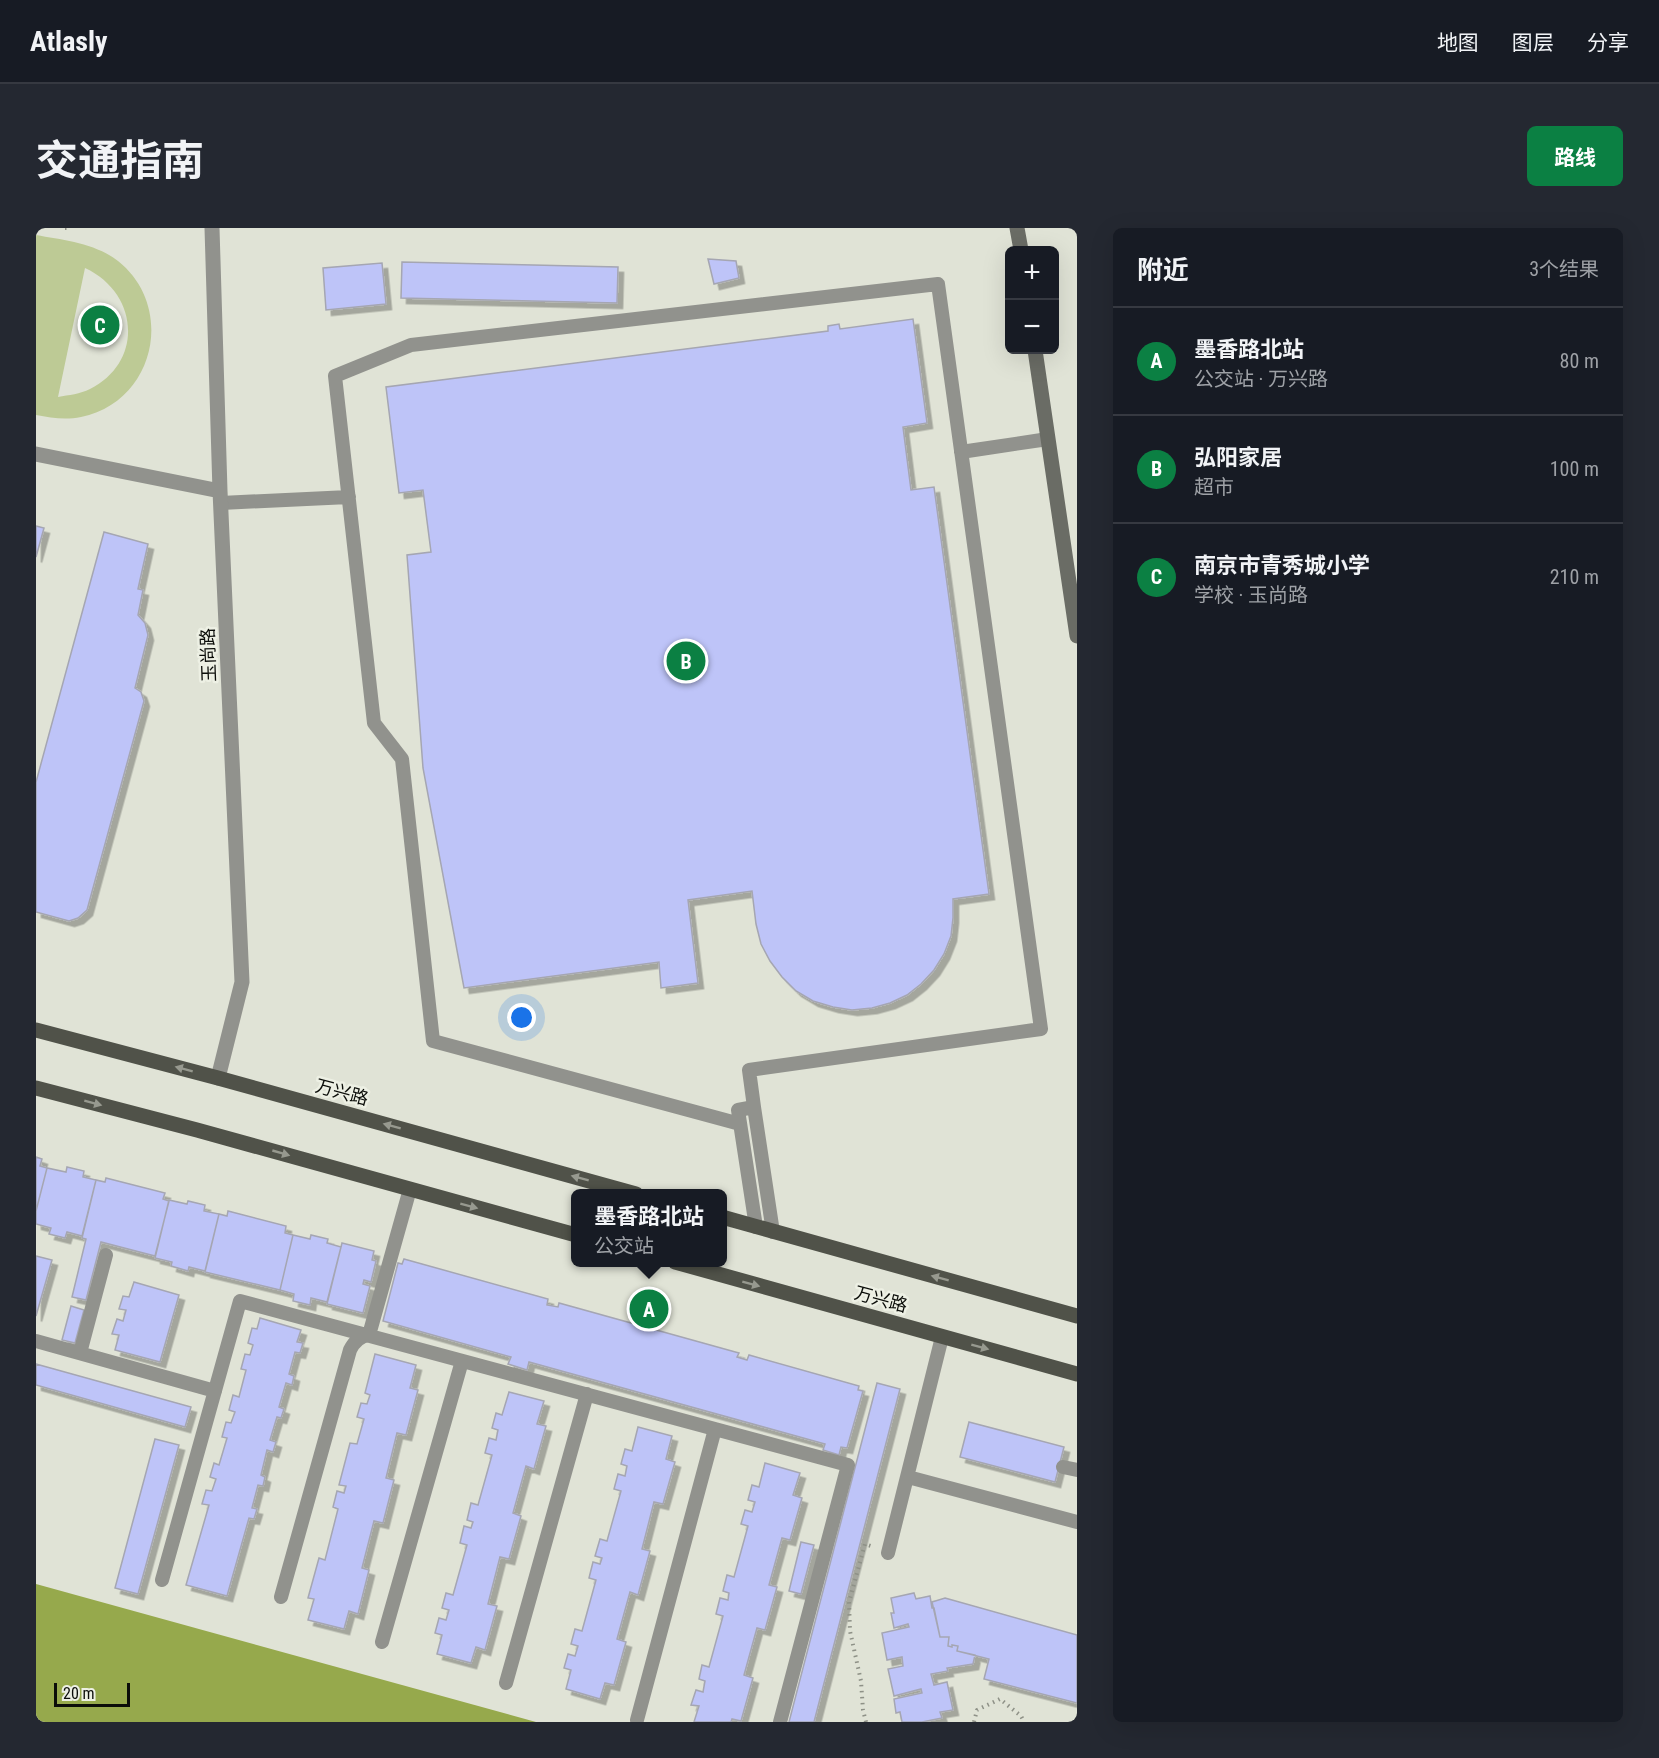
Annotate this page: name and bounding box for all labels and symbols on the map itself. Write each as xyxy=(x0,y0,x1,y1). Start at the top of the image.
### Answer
pin: C xyxy=(80,302,120,348)
street label: 玉尚路 xyxy=(197,628,219,682)
pin: B xyxy=(666,638,706,684)
your location xyxy=(507,1003,536,1032)
one-way arrow xyxy=(175,1063,193,1073)
street label: 万兴路 xyxy=(313,1075,371,1109)
one-way arrow xyxy=(83,1098,102,1108)
one-way arrow xyxy=(383,1121,401,1130)
one-way arrow xyxy=(272,1149,290,1159)
one-way arrow xyxy=(571,1173,589,1182)
one-way arrow xyxy=(460,1201,478,1211)
one-way arrow xyxy=(931,1273,949,1282)
one-way arrow xyxy=(742,1279,760,1289)
street label: 万兴路 xyxy=(852,1282,910,1316)
pin: A xyxy=(630,1286,668,1332)
one-way arrow xyxy=(971,1343,989,1352)
scale bar xyxy=(54,1680,130,1708)

